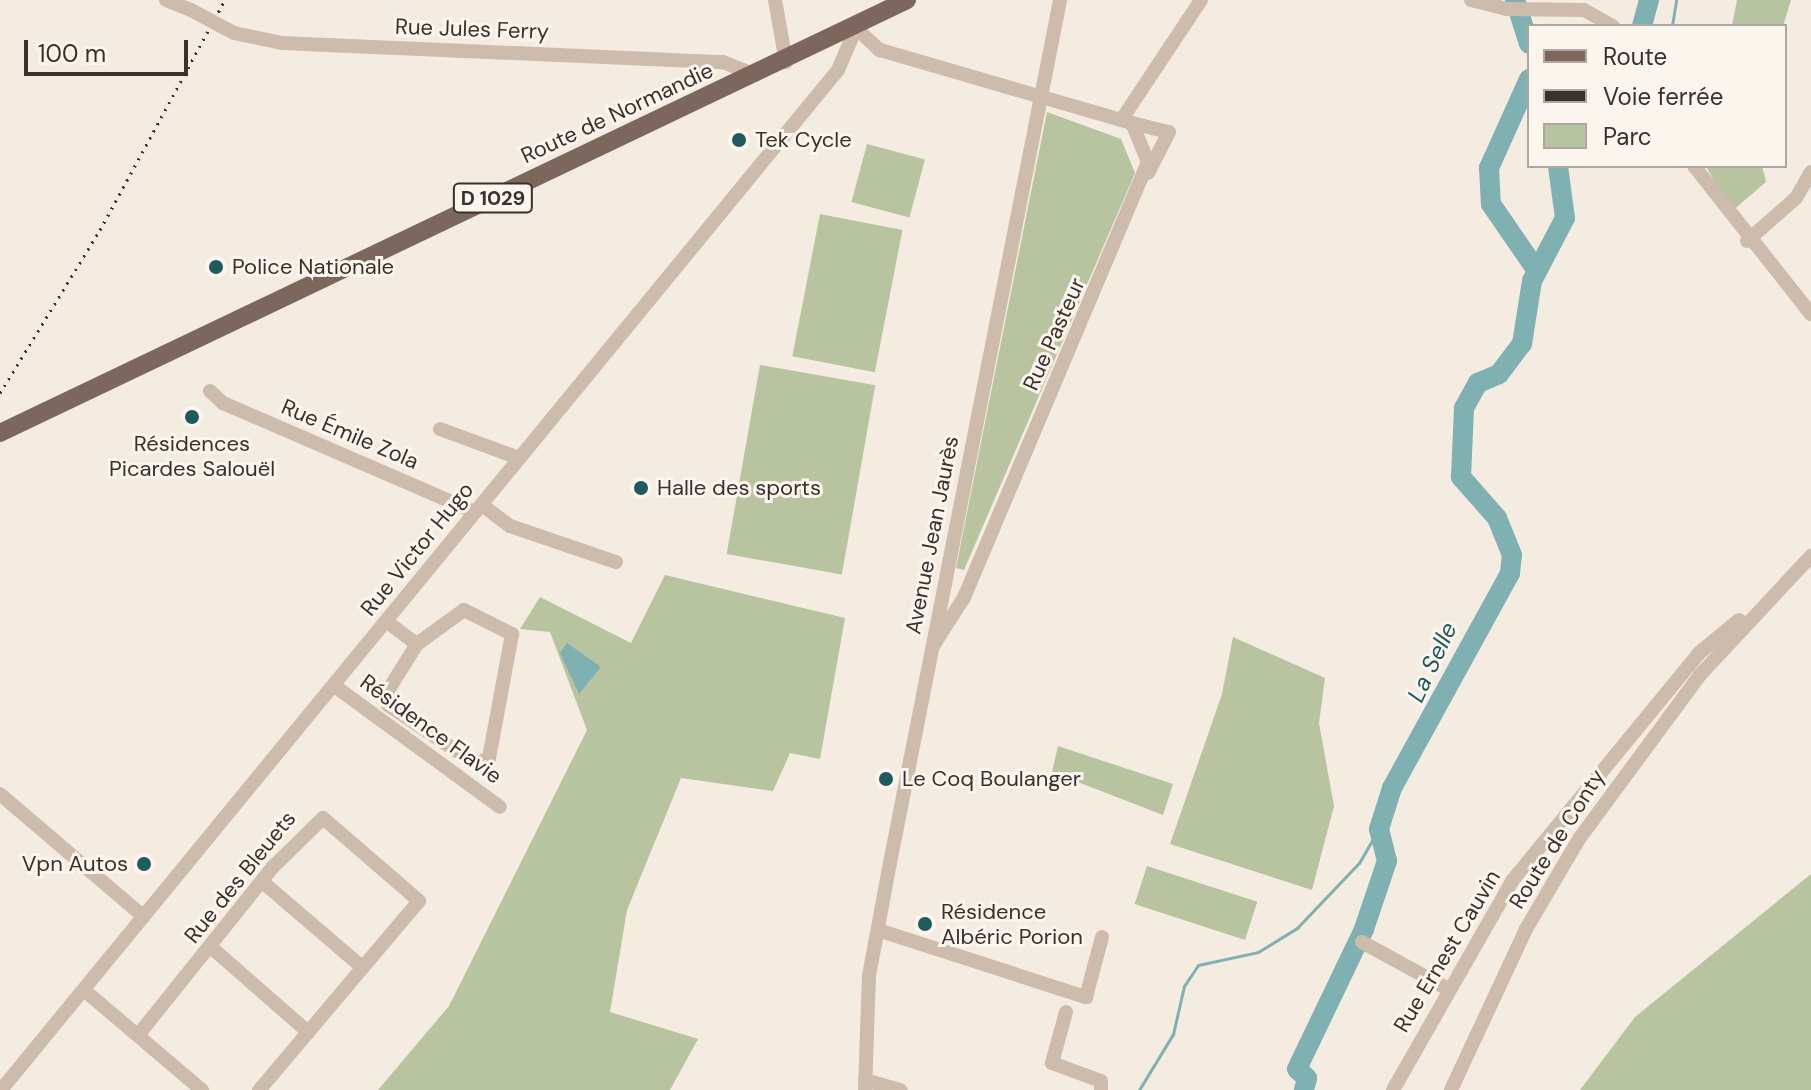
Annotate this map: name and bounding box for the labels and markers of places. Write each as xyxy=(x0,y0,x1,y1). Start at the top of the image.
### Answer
place label: Tek Cycle xyxy=(755,127,852,153)
marker: Tek Cycle xyxy=(730,131,748,149)
place label: Police Nationale xyxy=(232,254,394,280)
marker: Police Nationale xyxy=(207,258,225,276)
marker: Résidences Picardes Salouël xyxy=(183,408,201,426)
place label: Résidences Picardes Salouël xyxy=(109,430,275,482)
place label: Halle des sports xyxy=(657,475,821,501)
marker: Halle des sports xyxy=(632,479,650,497)
place label: Le Coq Boulanger xyxy=(902,766,1081,792)
marker: Le Coq Boulanger xyxy=(877,770,895,788)
place label: Vpn Autos xyxy=(22,851,128,877)
marker: Vpn Autos xyxy=(135,855,153,873)
place label: Résidence Albéric Porion xyxy=(941,898,1083,950)
marker: Résidence Albéric Porion xyxy=(916,915,934,933)

